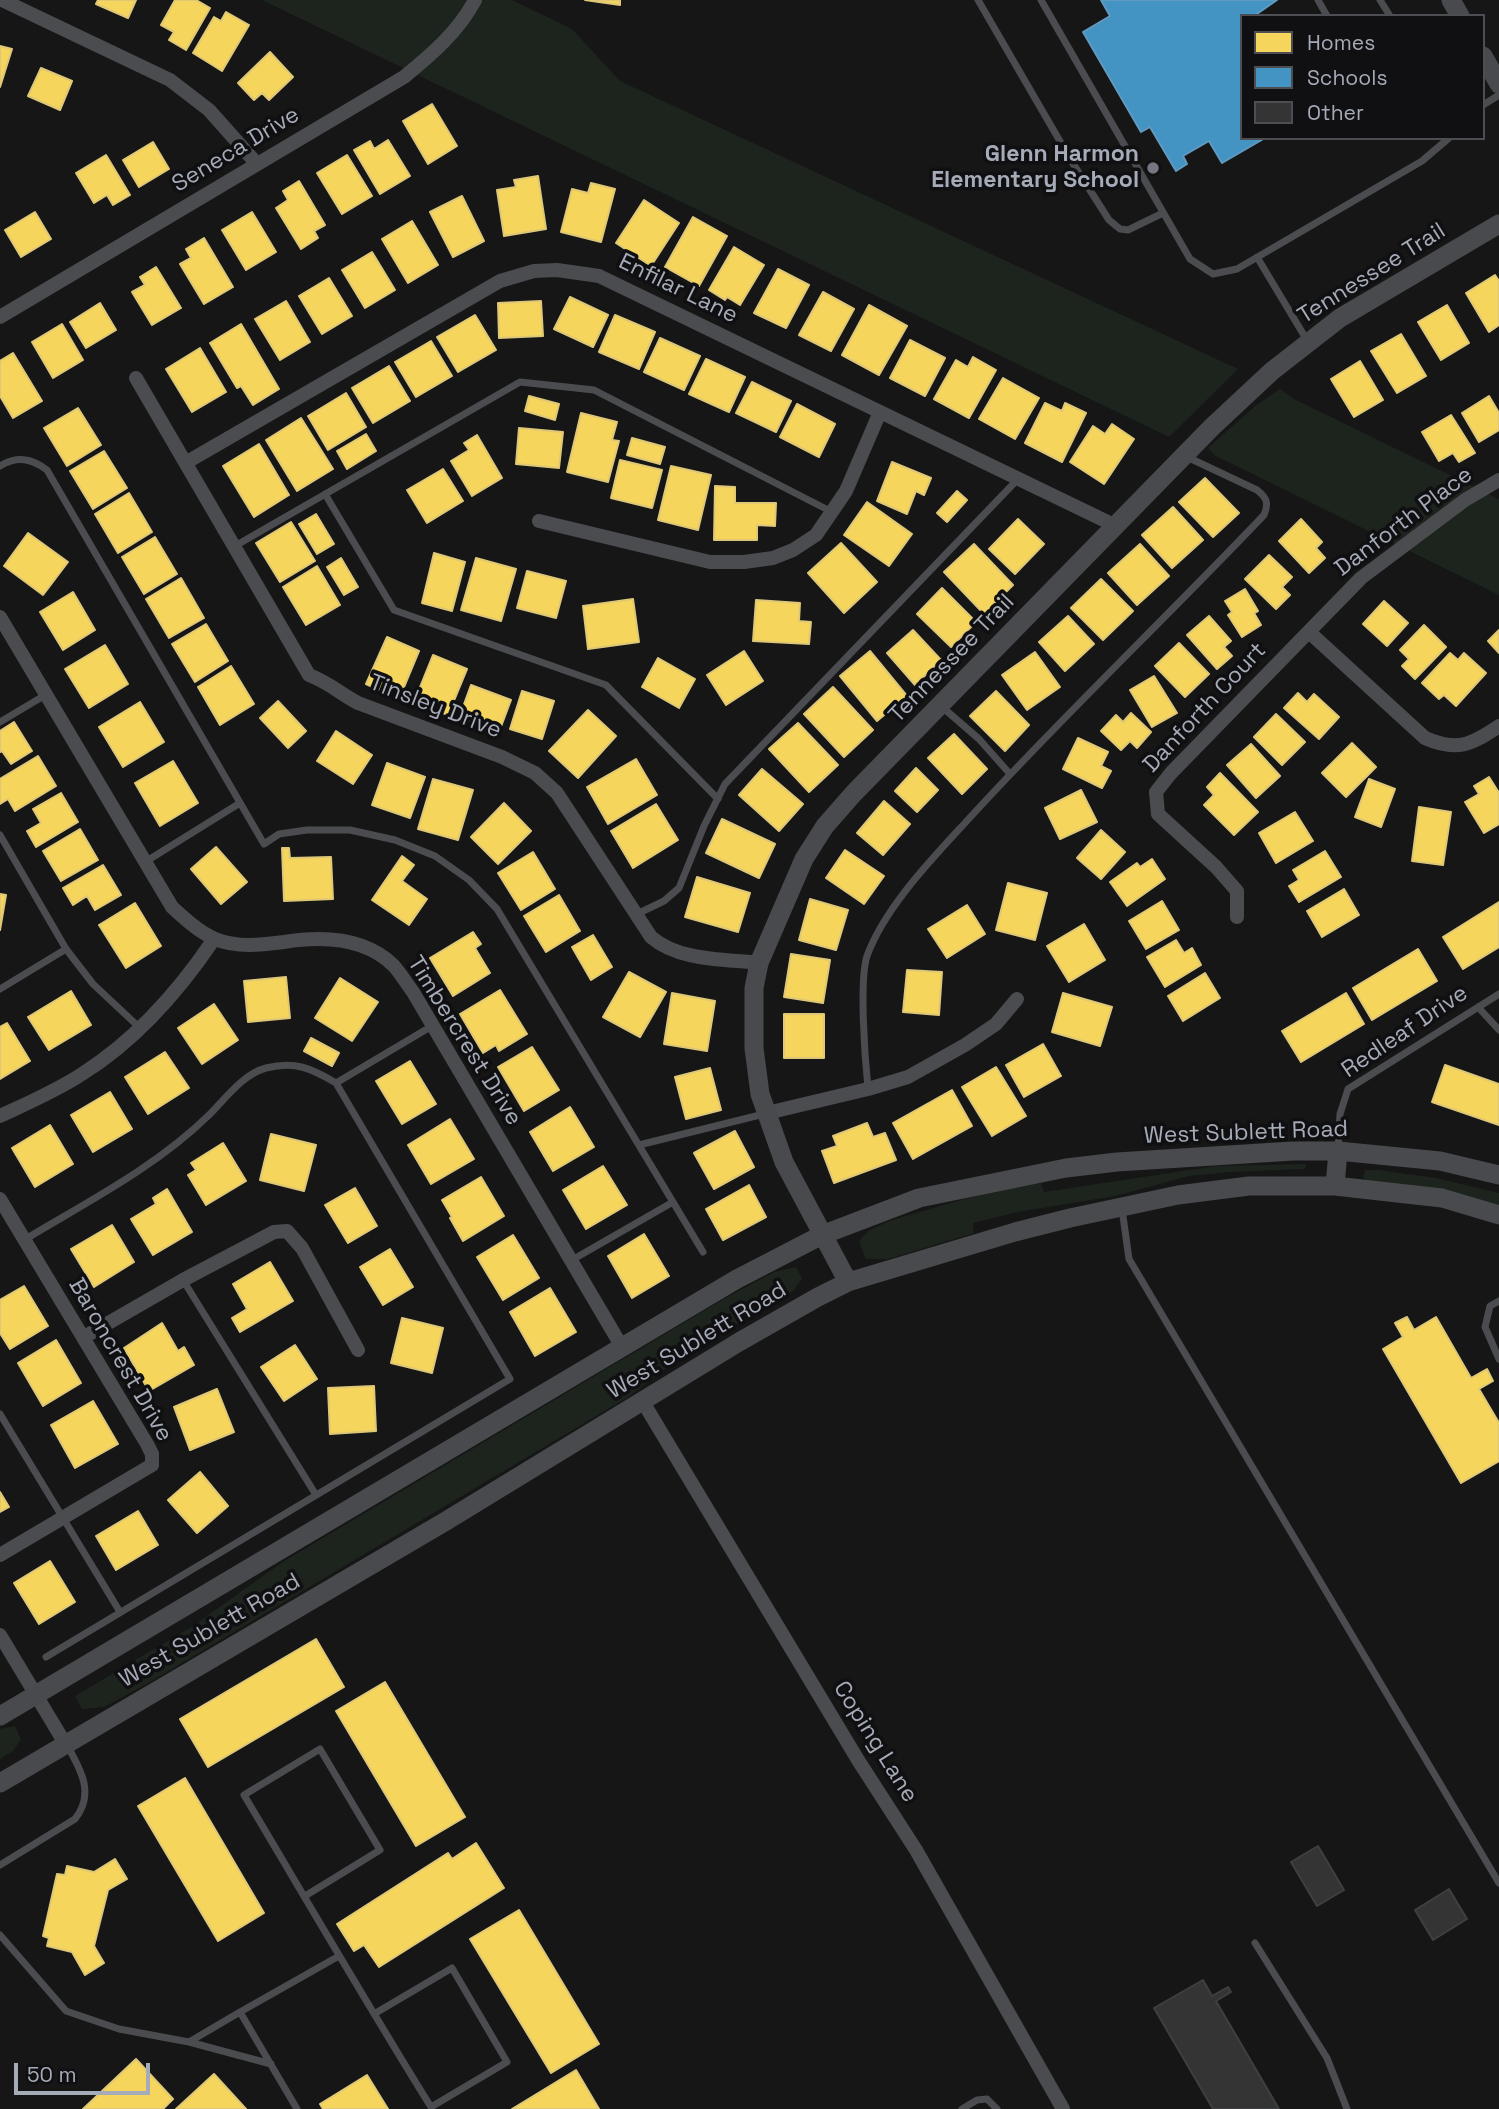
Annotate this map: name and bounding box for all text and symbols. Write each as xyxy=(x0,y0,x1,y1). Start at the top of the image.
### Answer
legend xyxy=(1240,14,1485,140)
text: Homes xyxy=(1307,29,1375,56)
text: Schools xyxy=(1307,64,1387,91)
text: Other xyxy=(1307,99,1364,126)
street label: Seneca Drive xyxy=(167,101,305,199)
place label: Glenn Harmon Elementary School xyxy=(931,141,1139,195)
marker: Glenn Harmon Elementary School xyxy=(1145,160,1161,176)
street label: Tennessee Trail xyxy=(1293,218,1451,330)
street label: Enfilar Lane xyxy=(614,248,742,330)
street label: Danforth Place xyxy=(1330,461,1478,583)
street label: Tennessee Trail xyxy=(884,589,1020,729)
street label: Danforth Court xyxy=(1138,637,1272,779)
street label: Tinsley Drive xyxy=(365,669,505,745)
street label: Timbercrest Drive xyxy=(401,951,527,1131)
street label: Redleaf Drive xyxy=(1337,980,1473,1084)
street label: West Sublett Road xyxy=(1143,1116,1349,1150)
street label: Baroncrest Drive xyxy=(62,1273,178,1447)
street label: West Sublett Road xyxy=(602,1277,792,1405)
street label: West Sublett Road xyxy=(115,1568,305,1694)
street label: Coping Lane xyxy=(827,1676,923,1808)
scale bar xyxy=(18,2050,154,2094)
text: 50 m xyxy=(27,2061,77,2088)

